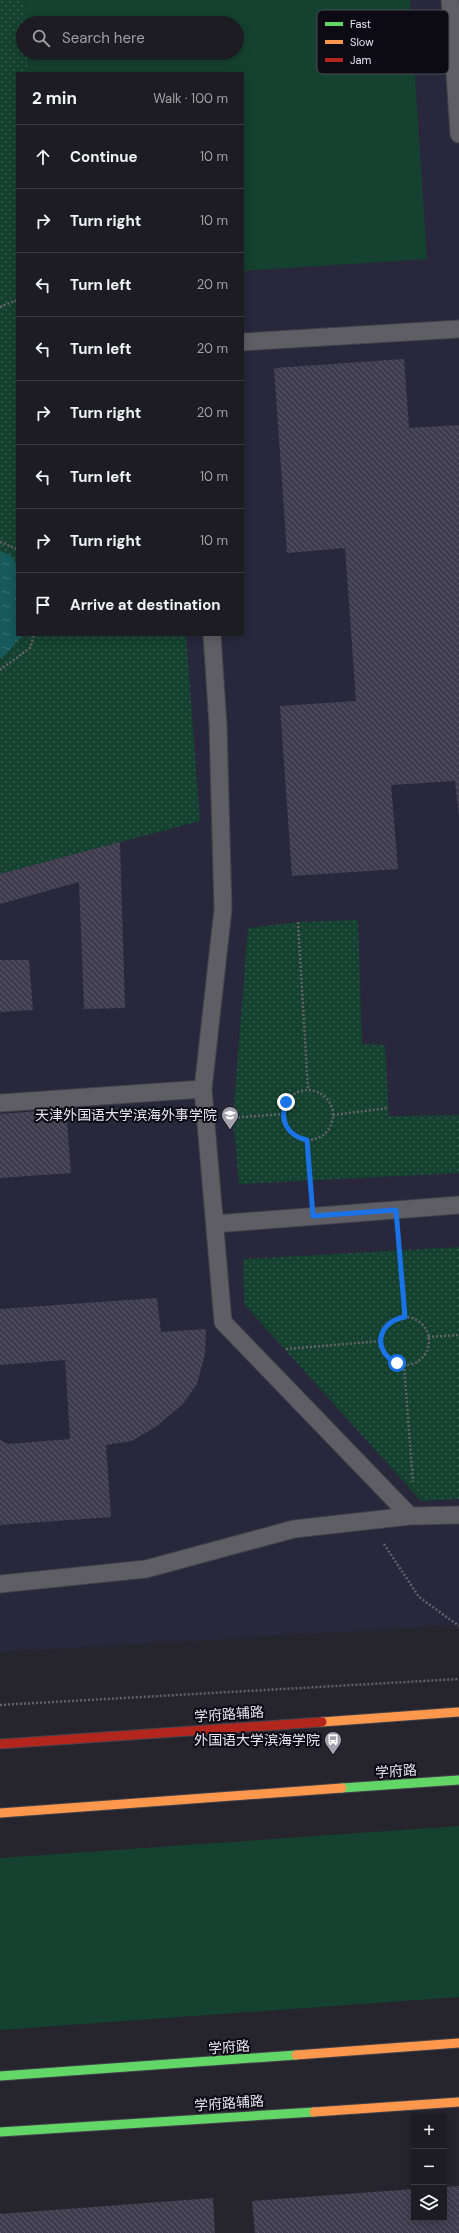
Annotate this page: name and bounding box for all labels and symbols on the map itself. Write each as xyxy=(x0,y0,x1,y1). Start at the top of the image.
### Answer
legend xyxy=(317,10,449,74)
text: Fast xyxy=(350,17,371,31)
text: Slow xyxy=(350,35,374,49)
text: Jam xyxy=(350,53,371,67)
route end xyxy=(277,1093,295,1111)
school or university icon: 天津外国语大学滨海外事学院 xyxy=(220,1105,240,1130)
place label: 天津外国语大学滨海外事学院 xyxy=(35,1106,217,1124)
route start xyxy=(388,1354,406,1372)
street label: 学府路辅路 xyxy=(193,1703,265,1725)
bus stop icon: 外国语大学滨海学院 xyxy=(323,1730,343,1755)
place label: 外国语大学滨海学院 xyxy=(194,1731,320,1749)
street label: 学府路 xyxy=(374,1761,418,1781)
street label: 学府路 xyxy=(207,2037,251,2057)
street label: 学府路辅路 xyxy=(193,2092,265,2114)

